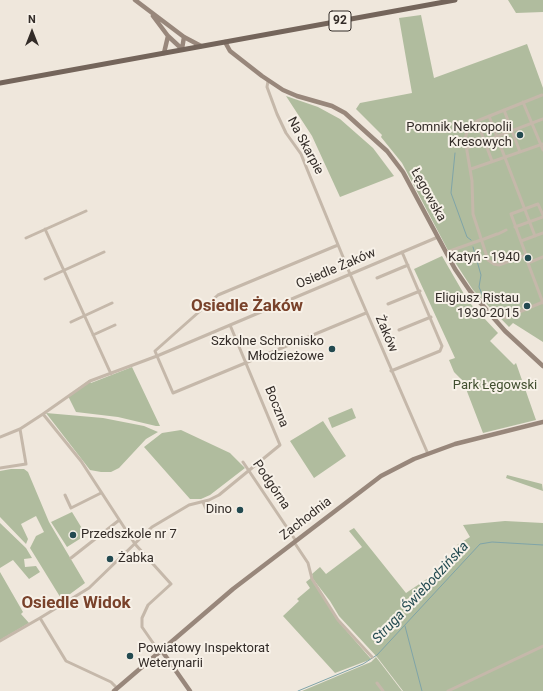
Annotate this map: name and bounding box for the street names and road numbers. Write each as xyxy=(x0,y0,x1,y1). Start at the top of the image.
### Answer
road number: 92 xyxy=(329,11,351,31)
street label: Na Skarpie xyxy=(283,115,327,177)
street label: Łęgowska xyxy=(407,166,449,224)
street label: Osiedle Żaków xyxy=(294,245,378,293)
street label: Żaków xyxy=(371,313,401,355)
street label: Boczna xyxy=(261,384,291,430)
street label: Podgórna xyxy=(249,457,293,513)
street label: Zachodnia xyxy=(277,494,335,544)

